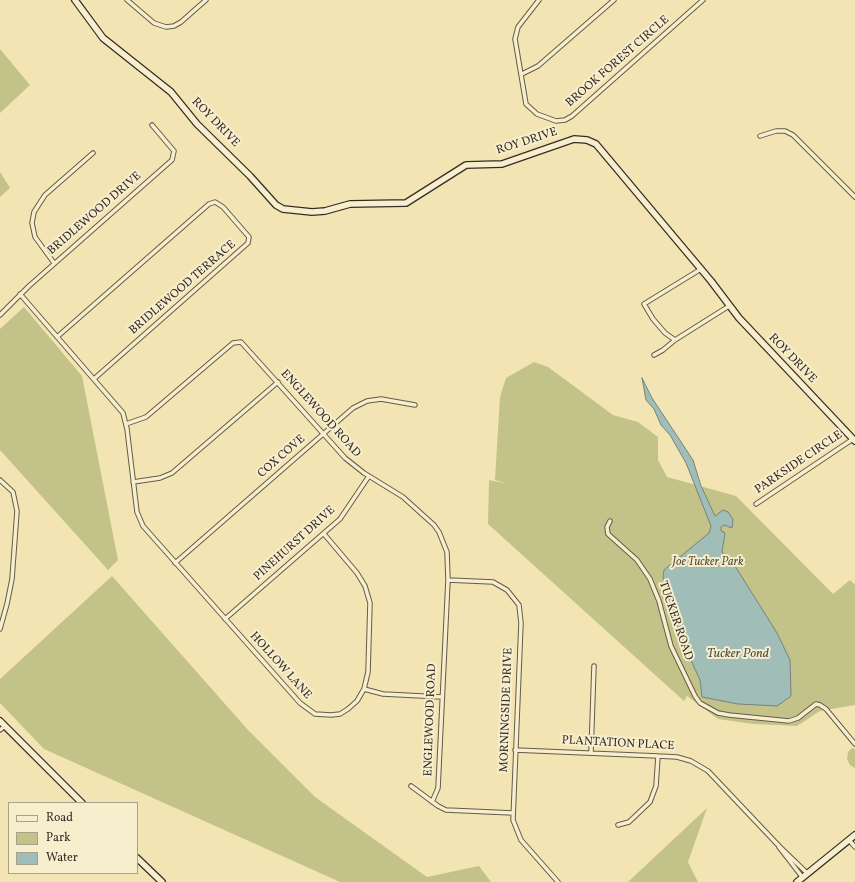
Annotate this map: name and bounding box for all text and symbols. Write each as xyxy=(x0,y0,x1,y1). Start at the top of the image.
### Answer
street label: BROOK FOREST CIRCLE xyxy=(563,13,673,111)
street label: ROY DRIVE xyxy=(188,95,242,151)
street label: ROY DRIVE xyxy=(495,125,559,159)
street label: BRIDLEWOOD DRIVE xyxy=(45,169,145,259)
street label: BRIDLEWOOD TERRACE xyxy=(127,238,239,338)
street label: ROY DRIVE xyxy=(765,331,819,387)
street label: ENGLEWOOD ROAD xyxy=(277,367,363,461)
street label: PARKSIDE CIRCLE xyxy=(752,428,846,498)
street label: COX COVE xyxy=(255,432,309,482)
street label: PINEHURST DRIVE xyxy=(251,504,339,584)
park label: Joe Tucker Park xyxy=(672,556,744,570)
street label: TUCKER ROAD xyxy=(655,579,695,663)
street label: HOLLOW LANE xyxy=(246,629,314,703)
street label: MORNINGSIDE DRIVE xyxy=(498,647,516,773)
water label: Tucker Pond xyxy=(707,647,769,663)
street label: ENGLEWOOD ROAD xyxy=(422,663,440,777)
street label: PLANTATION PLACE xyxy=(561,734,675,754)
legend xyxy=(8,802,138,874)
text: Road xyxy=(46,810,73,826)
text: Park xyxy=(46,830,71,846)
text: Water xyxy=(46,850,78,866)

